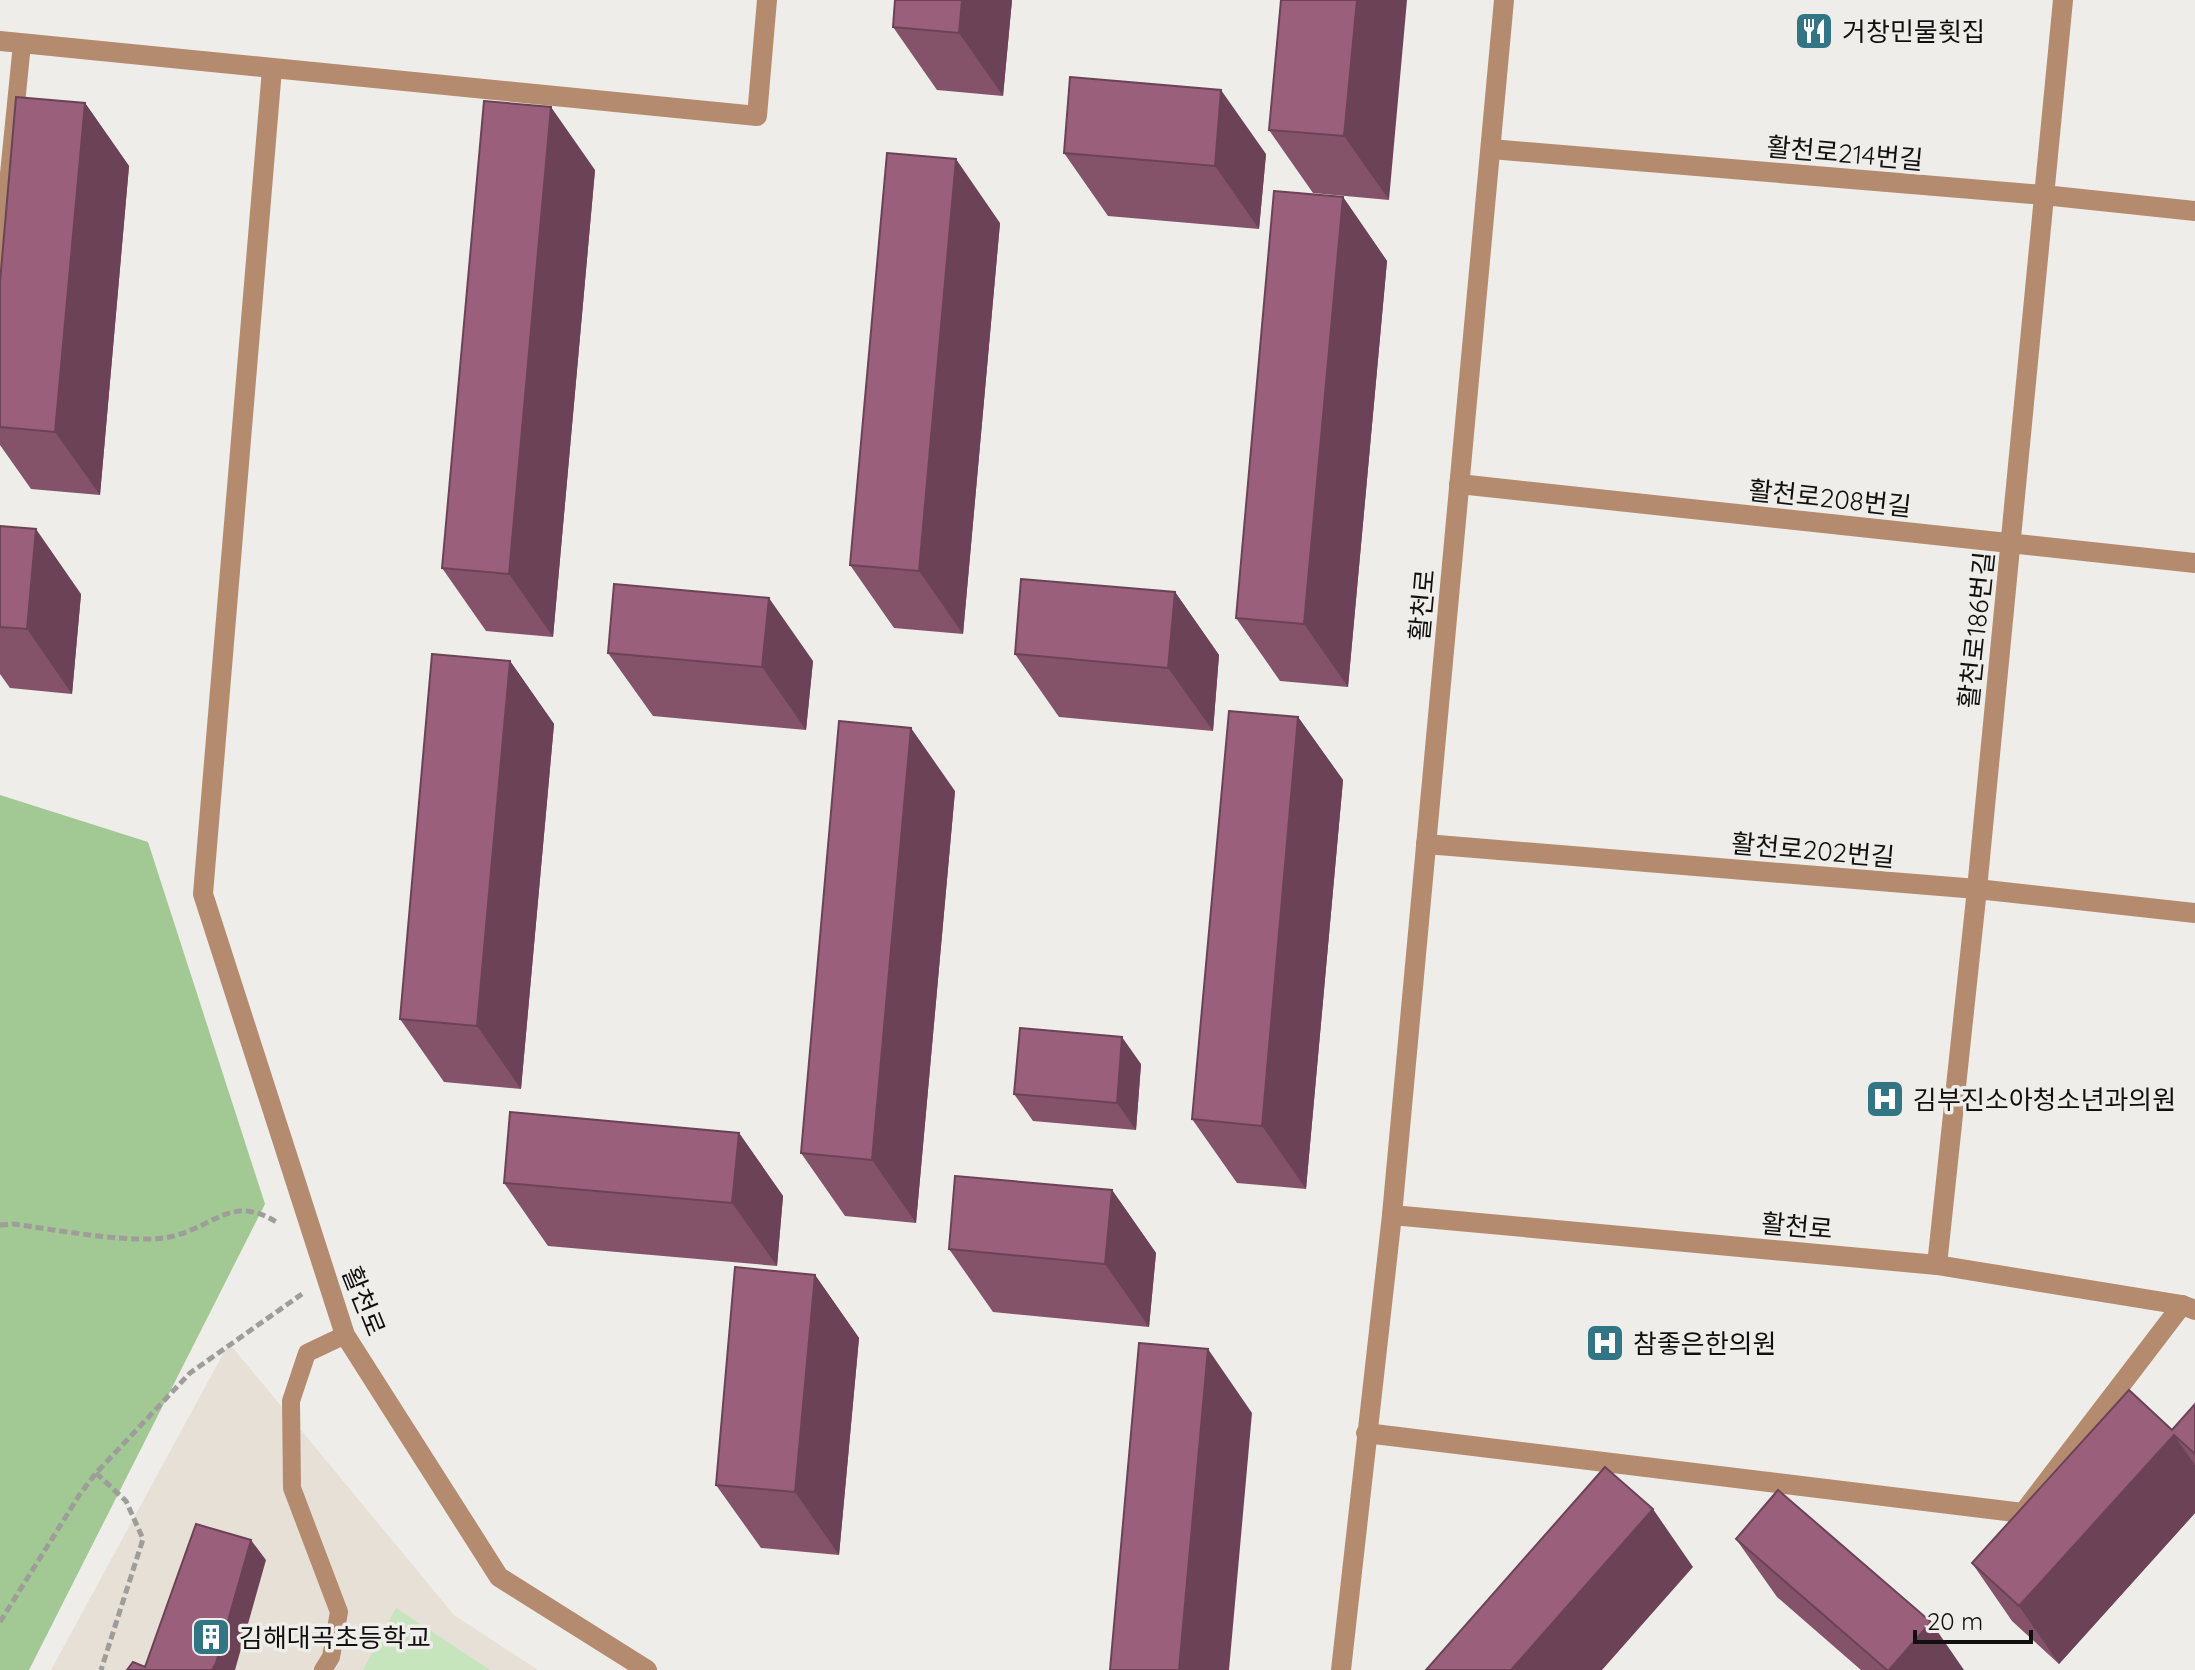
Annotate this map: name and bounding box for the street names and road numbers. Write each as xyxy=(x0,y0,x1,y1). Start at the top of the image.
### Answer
street label: 활천로214번길 xyxy=(1765,130,1925,176)
street label: 활천로208번길 xyxy=(1747,473,1913,523)
street label: 활천로186번길 xyxy=(1951,550,2001,710)
street label: 활천로 xyxy=(1402,568,1442,642)
street label: 활천로202번길 xyxy=(1730,826,1896,874)
street label: 활천로 xyxy=(1760,1206,1834,1246)
street label: 활천로 xyxy=(335,1262,393,1340)

